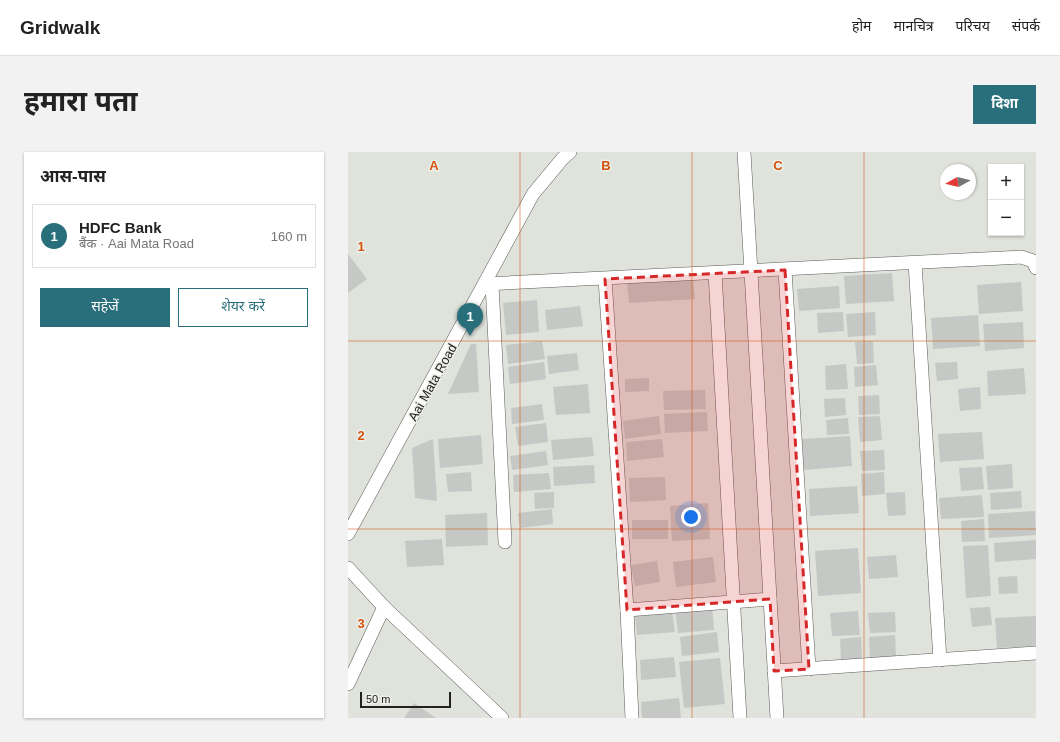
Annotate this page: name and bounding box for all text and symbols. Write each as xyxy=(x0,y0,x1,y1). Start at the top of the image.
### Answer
text: Gridwalk xyxy=(20,17,100,38)
text: होम xyxy=(852,18,871,34)
text: मानचित्र xyxy=(893,18,934,34)
text: परिचय xyxy=(956,18,990,34)
text: संपर्क xyxy=(1012,18,1040,34)
button: दिशा xyxy=(973,85,1036,124)
text: हमारा पता xyxy=(24,86,138,117)
text: A xyxy=(429,158,439,173)
text: B xyxy=(601,158,611,173)
text: C xyxy=(773,158,783,173)
north arrow xyxy=(940,164,976,200)
map controls xyxy=(988,164,1024,236)
button: + xyxy=(988,164,1024,200)
text: आस-पास xyxy=(40,167,106,186)
button: − xyxy=(988,200,1024,236)
text: HDFC Bank xyxy=(79,219,162,236)
text: 1 xyxy=(50,229,58,244)
text: 160 m xyxy=(271,229,307,244)
text: बैंक · Aai Mata Road xyxy=(79,236,194,251)
text: 1 xyxy=(357,239,365,254)
button: सहेजें xyxy=(40,288,170,327)
button: शेयर करें xyxy=(178,288,308,327)
pin: 1 xyxy=(457,303,483,336)
street label: Aai Mata Road xyxy=(405,341,460,423)
text: 2 xyxy=(357,428,365,443)
your location xyxy=(681,507,701,527)
text: 3 xyxy=(357,616,365,631)
scale bar xyxy=(360,690,451,709)
text: 50 m xyxy=(366,693,390,705)

